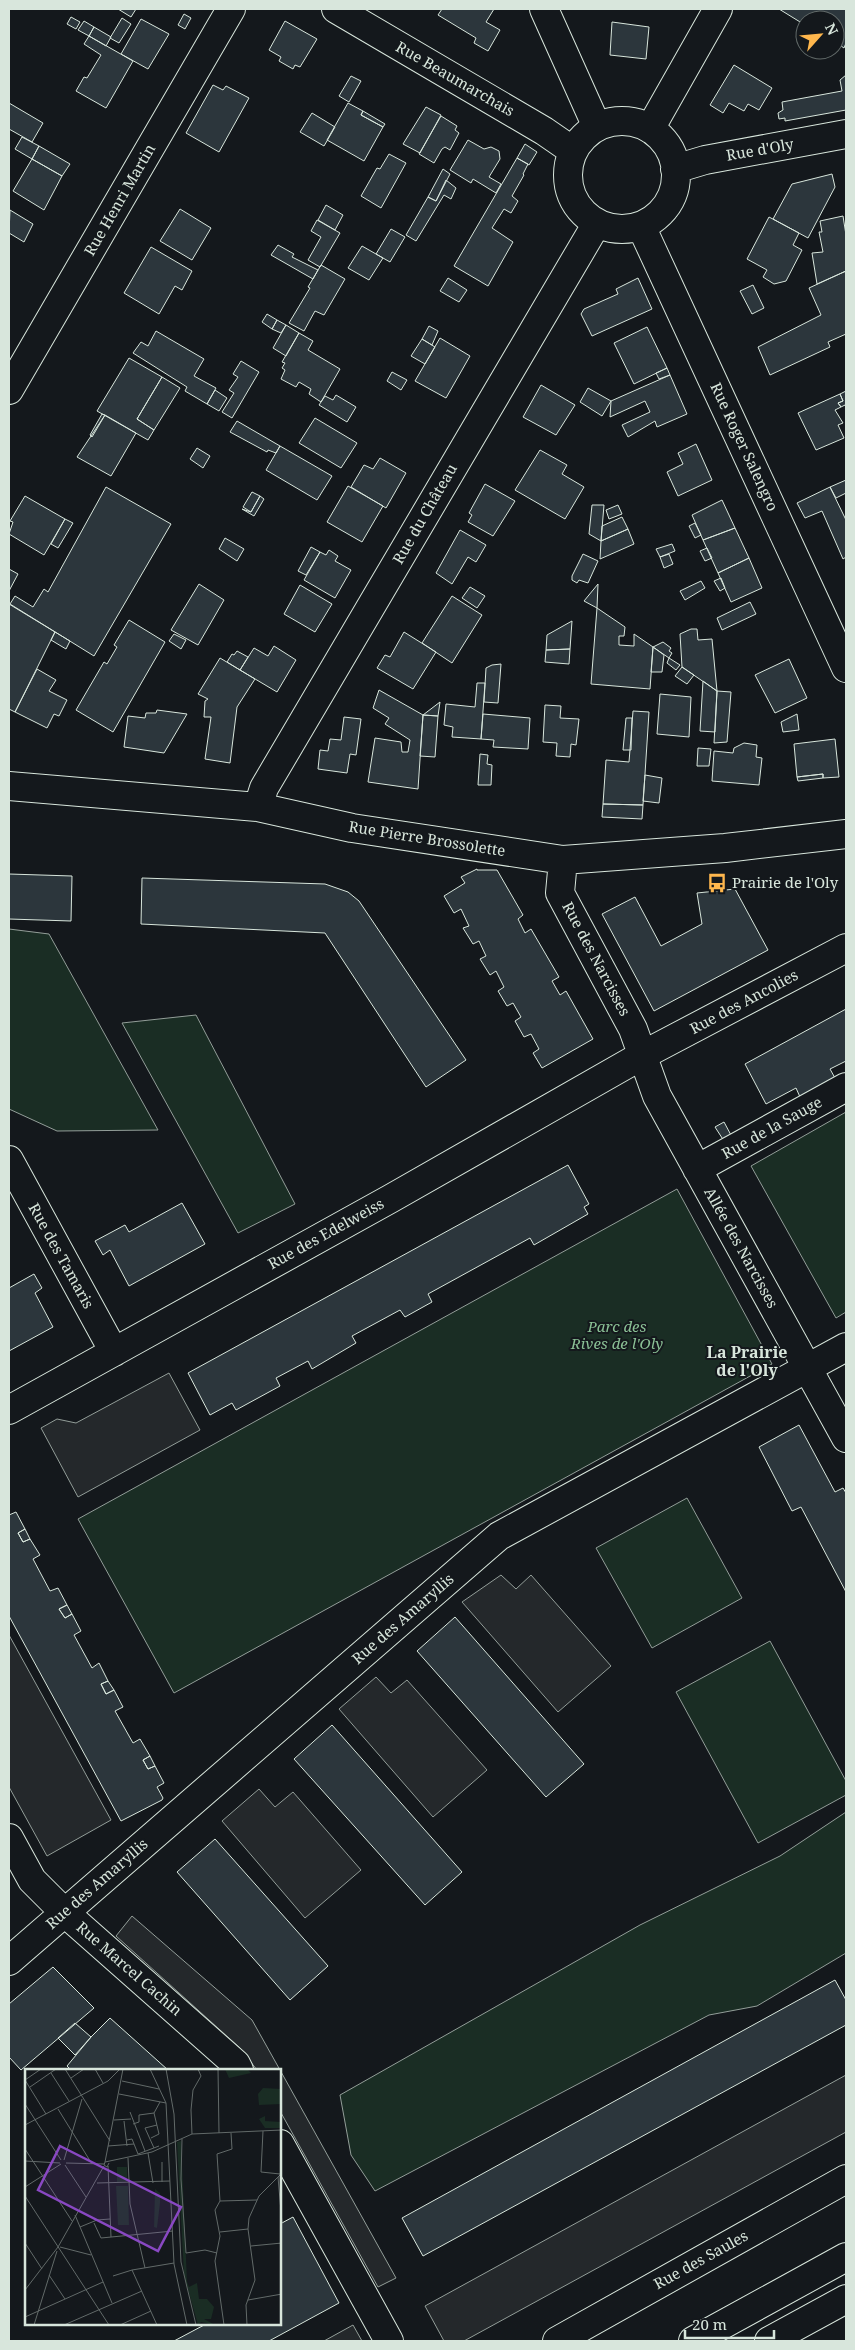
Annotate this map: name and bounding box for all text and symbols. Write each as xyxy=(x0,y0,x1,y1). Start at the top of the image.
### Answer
north arrow xyxy=(795,10,845,60)
text: N xyxy=(821,20,843,38)
street label: Rue Beaumarchais xyxy=(393,36,519,120)
street label: Rue d'Oly xyxy=(725,133,796,165)
street label: Rue Henri Martin xyxy=(79,140,159,259)
street label: Rue Roger Salengro xyxy=(706,379,783,514)
street label: Rue du Château xyxy=(387,459,461,567)
street label: Rue Pierre Brossolette xyxy=(347,816,507,860)
bus stop icon: Prairie de l'Oly xyxy=(706,872,728,894)
place label: Prairie de l'Oly xyxy=(732,872,839,892)
street label: Rue des Narcisses xyxy=(558,898,636,1019)
street label: Rue des Ancolies xyxy=(686,964,801,1038)
street label: Rue de la Sauge xyxy=(718,1091,825,1163)
street label: Allée des Narcisses xyxy=(700,1184,784,1312)
street label: Rue des Edelweiss xyxy=(264,1193,387,1273)
street label: Rue des Tamaris xyxy=(25,1199,99,1312)
park label: Parc des Rives de l'Oly xyxy=(570,1316,663,1353)
district label: La Prairie de l'Oly xyxy=(707,1341,787,1381)
street label: Rue des Amaryllis xyxy=(347,1568,458,1668)
street label: Rue des Amaryllis xyxy=(41,1833,152,1933)
street label: Rue Marcel Cachin xyxy=(73,1917,187,2020)
inset map xyxy=(25,2069,281,2325)
street label: Rue des Saules xyxy=(650,2225,751,2293)
scale bar xyxy=(685,2308,774,2340)
text: 20 m xyxy=(692,2314,727,2334)

